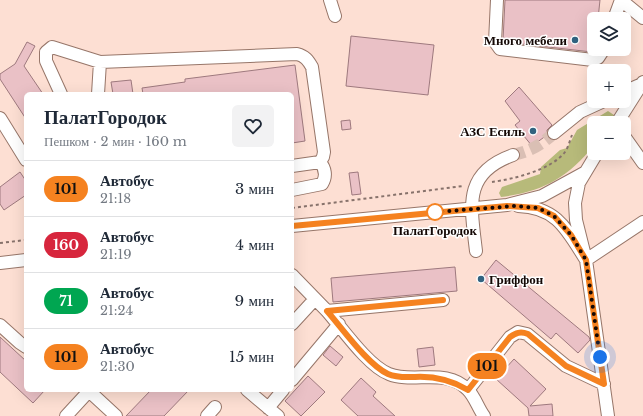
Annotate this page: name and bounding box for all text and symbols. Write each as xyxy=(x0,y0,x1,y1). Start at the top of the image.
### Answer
map controls xyxy=(587,12,631,160)
button: layers xyxy=(587,12,631,56)
place label: Много мебели xyxy=(484,32,568,49)
marker: Много мебели xyxy=(570,35,580,45)
button: + xyxy=(587,64,631,108)
button: heart xyxy=(232,105,274,147)
text: ПалатГородок xyxy=(44,106,167,129)
button: − xyxy=(587,116,631,160)
place label: АЗС Есиль xyxy=(460,123,525,140)
marker: АЗС Есиль xyxy=(528,126,538,136)
text: Пешком · 2 мин · 160 m xyxy=(44,133,187,150)
text: Автобус xyxy=(100,171,154,190)
text: 3 мин xyxy=(235,179,274,198)
text: 101 xyxy=(55,180,77,198)
text: 21:18 xyxy=(100,190,131,207)
marker: ПалатГородок xyxy=(426,203,444,221)
place label: ПалатГородок xyxy=(393,222,478,239)
text: Автобус xyxy=(100,227,154,246)
text: 4 мин xyxy=(235,235,274,254)
text: 160 xyxy=(53,236,79,254)
text: 21:19 xyxy=(100,246,132,263)
place label: Гриффон xyxy=(489,271,544,288)
marker: Гриффон xyxy=(476,274,486,284)
text: Автобус xyxy=(100,283,154,302)
text: 9 мин xyxy=(235,291,274,310)
text: 71 xyxy=(59,292,73,310)
text: 21:24 xyxy=(100,302,133,319)
text: Автобус xyxy=(100,339,154,358)
text: 15 мин xyxy=(229,347,274,366)
your location xyxy=(590,347,610,367)
text: 101 xyxy=(55,348,77,366)
line badge: 101 xyxy=(464,353,510,379)
text: 101 xyxy=(476,357,498,375)
text: 21:30 xyxy=(100,358,135,375)

